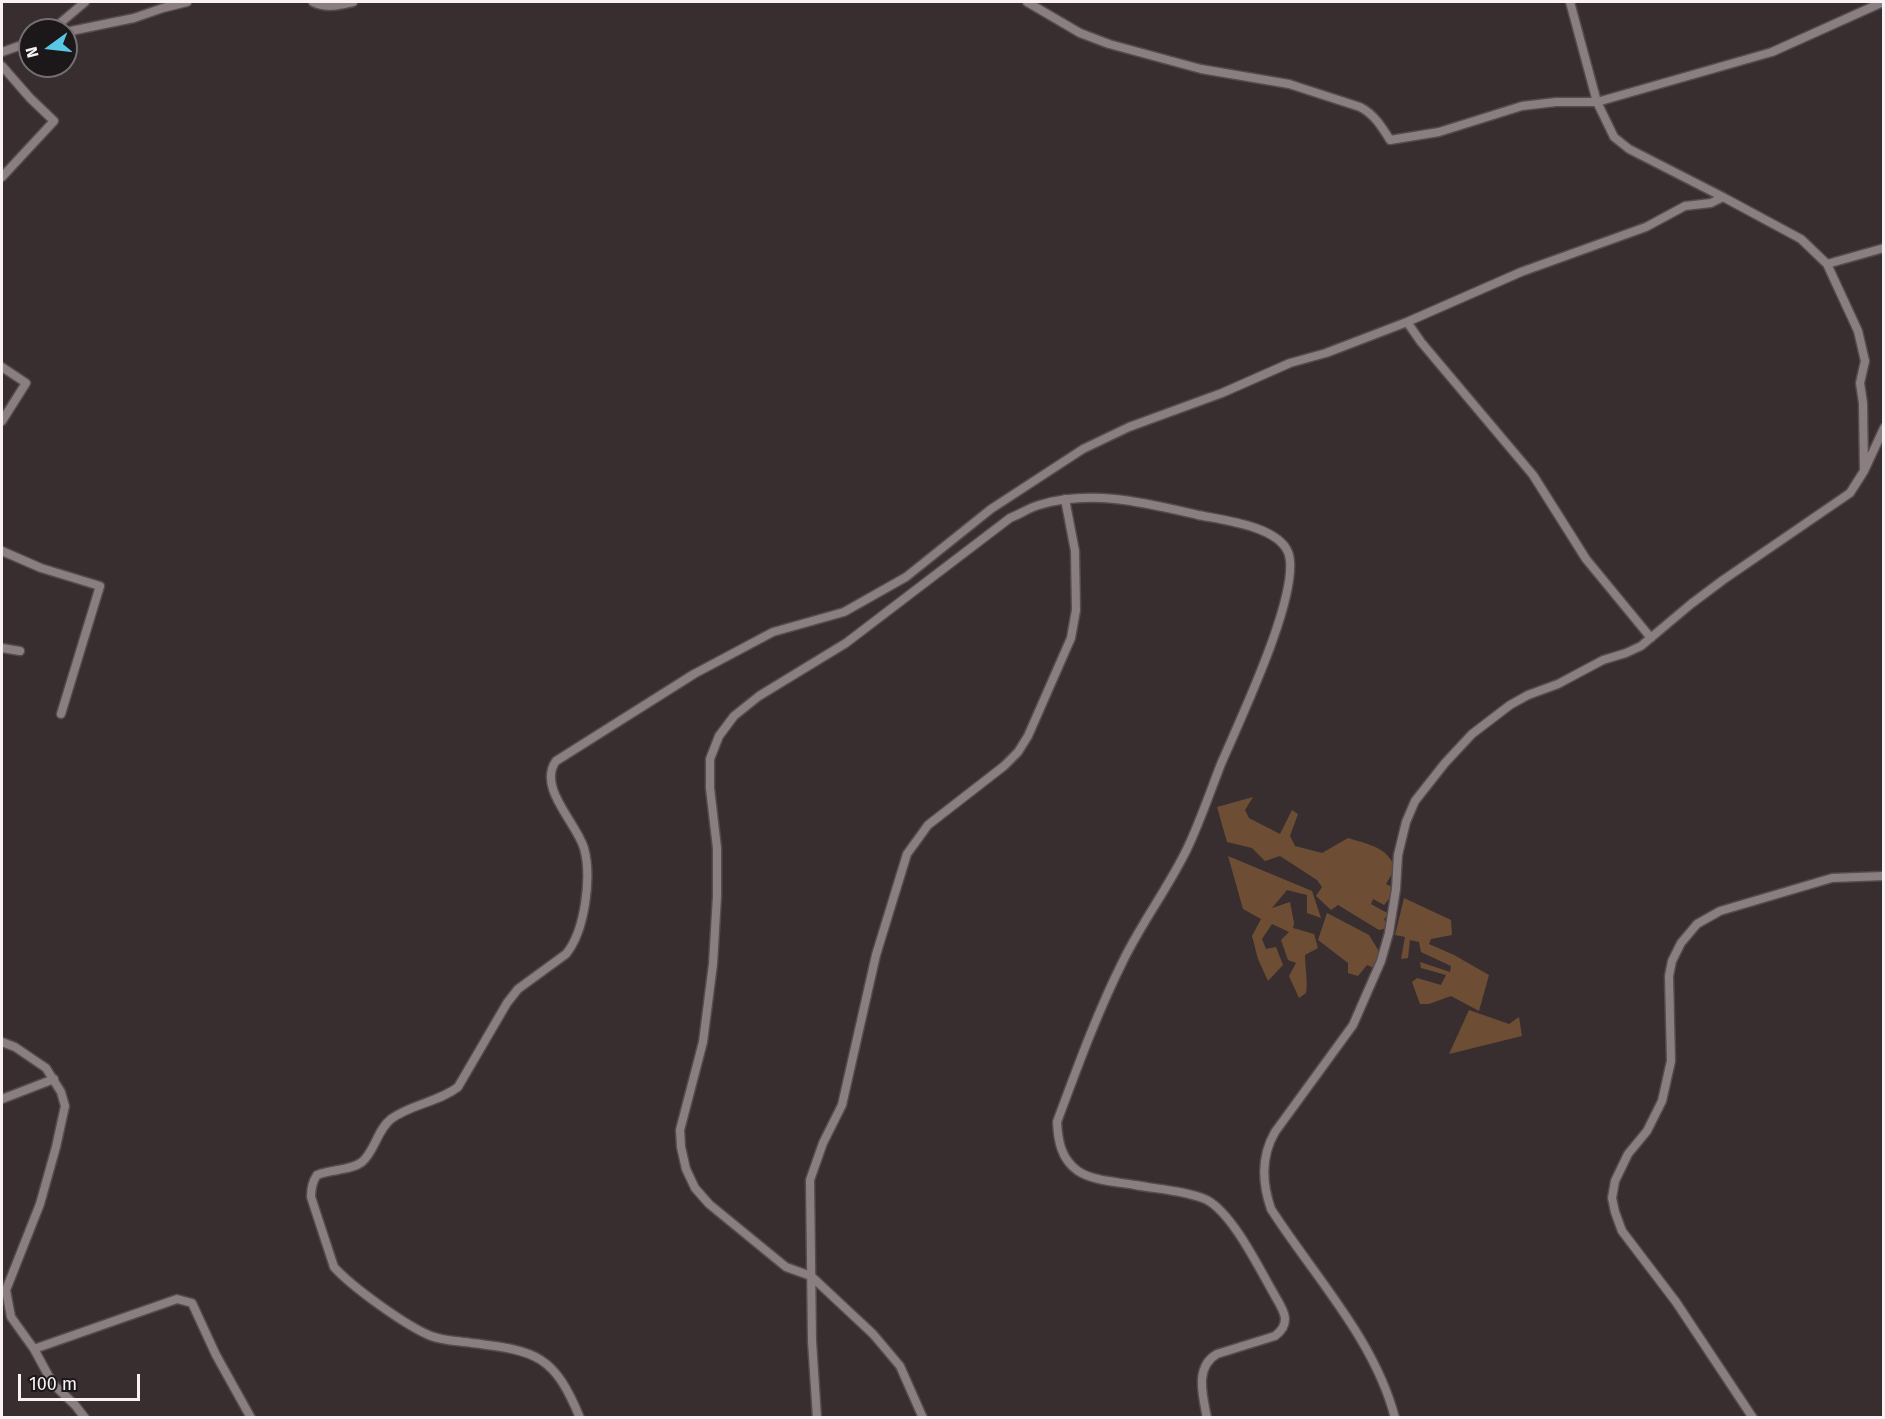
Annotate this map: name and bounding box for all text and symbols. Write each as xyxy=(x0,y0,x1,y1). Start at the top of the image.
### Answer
north arrow xyxy=(18,18,78,78)
text: N xyxy=(22,45,43,60)
scale bar xyxy=(21,1362,142,1400)
text: 100 m xyxy=(29,1373,77,1395)

